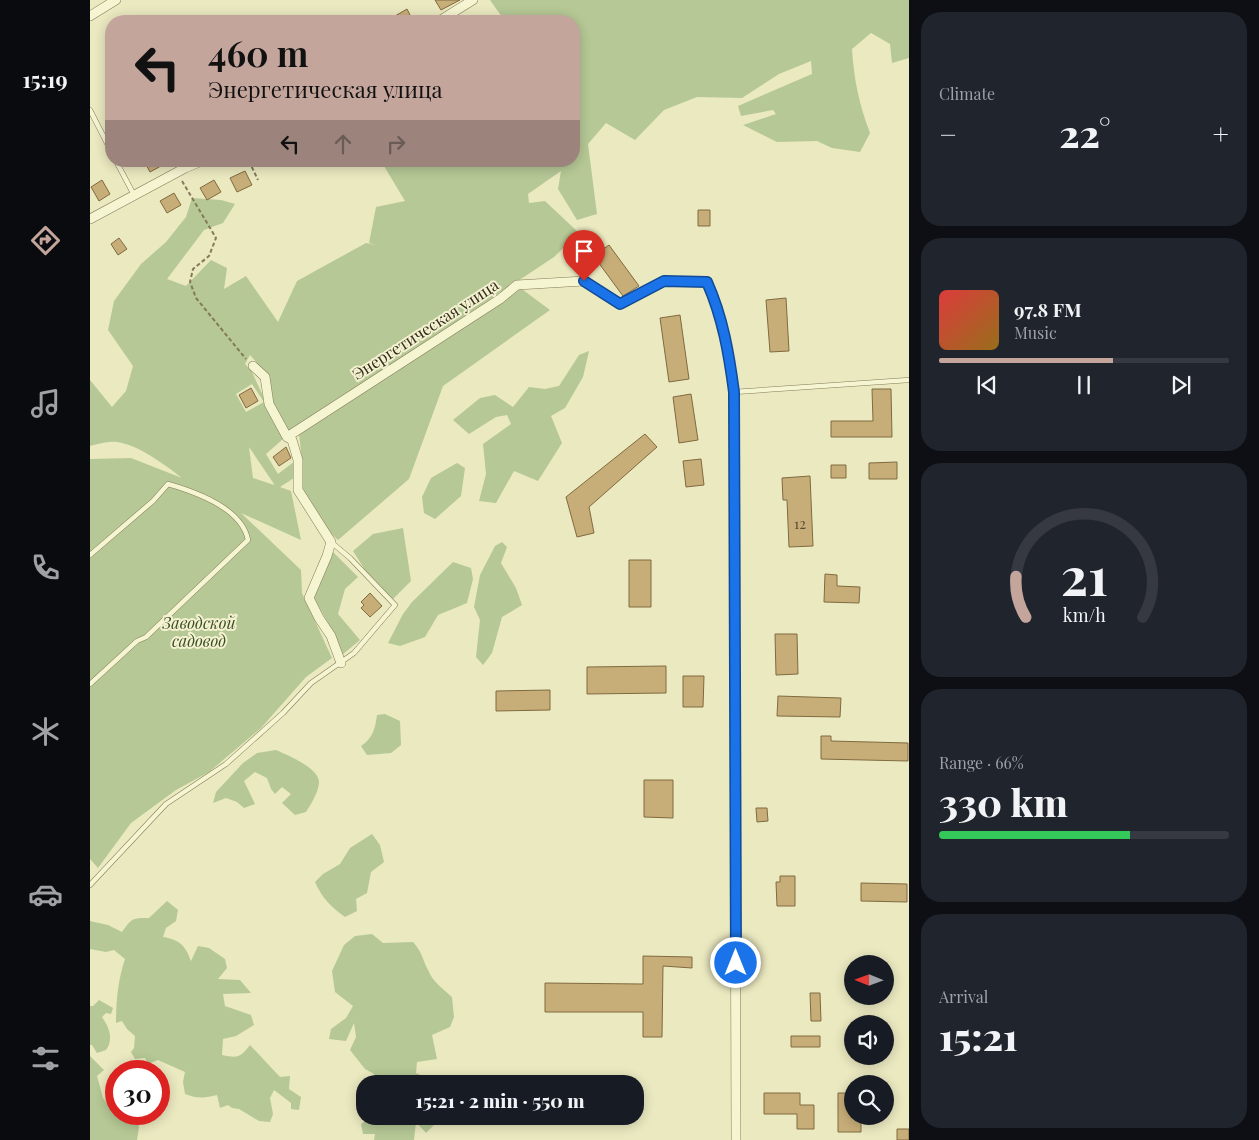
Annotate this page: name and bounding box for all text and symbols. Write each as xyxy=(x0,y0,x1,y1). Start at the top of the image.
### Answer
text: 460 m xyxy=(208,29,309,76)
icon: left xyxy=(125,35,190,100)
text: 15:19 xyxy=(22,64,68,94)
text: Энергетическая улица xyxy=(208,74,442,104)
text: Climate xyxy=(939,83,995,104)
text: 22° xyxy=(1059,107,1111,158)
text: − xyxy=(939,115,957,152)
text: + xyxy=(1213,115,1229,152)
icon: left xyxy=(276,130,304,158)
icon: ahead xyxy=(329,130,357,158)
icon: right xyxy=(382,130,410,158)
icon: directions xyxy=(28,223,63,258)
pin xyxy=(563,230,605,281)
icon: arrive xyxy=(570,237,598,265)
street label: Энергетическая улица xyxy=(348,274,502,384)
text: 97.8 FM xyxy=(1014,296,1082,322)
text: Music xyxy=(1014,322,1057,343)
icon: previous xyxy=(973,371,1001,399)
icon: pause xyxy=(1070,371,1098,399)
icon: next xyxy=(1167,371,1195,399)
icon: music xyxy=(28,386,63,421)
house number: 12 xyxy=(794,514,806,533)
text: 21 xyxy=(1060,540,1108,609)
icon: phone xyxy=(28,550,63,585)
text: km/h xyxy=(1063,603,1106,626)
park label: Заводской садовод xyxy=(161,612,237,651)
icon: climate xyxy=(28,714,63,749)
text: Range · 66% xyxy=(939,752,1024,773)
text: 330 km xyxy=(939,776,1068,827)
icon: car xyxy=(28,877,63,912)
position arrow xyxy=(709,936,761,988)
north arrow xyxy=(844,955,894,1005)
map controls xyxy=(844,955,894,1125)
text: Arrival xyxy=(939,986,988,1007)
text: 15:21 xyxy=(939,1010,1018,1061)
button: sound xyxy=(844,1015,894,1065)
icon: filters xyxy=(28,1041,63,1076)
speed limit sign: 30 xyxy=(105,1060,170,1125)
button: search xyxy=(844,1075,894,1125)
text: 15:21 · 2 min · 550 m xyxy=(416,1087,584,1113)

